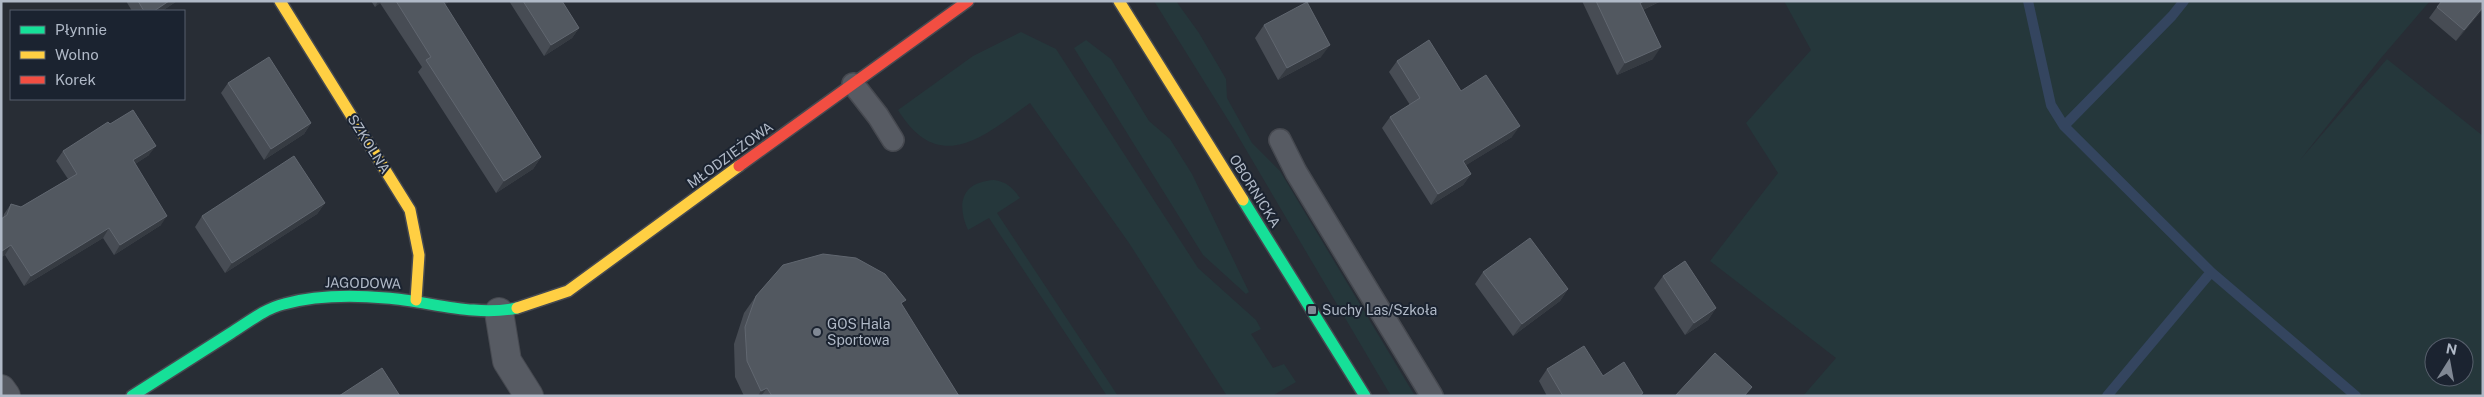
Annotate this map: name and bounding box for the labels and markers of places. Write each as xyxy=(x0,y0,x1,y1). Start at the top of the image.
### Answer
place label: Suchy Las/Szkoła xyxy=(1322,302,1437,318)
marker: Suchy Las/Szkoła xyxy=(1306,304,1318,316)
place label: GOS Hala Sportowa xyxy=(827,316,891,348)
marker: GOS Hala Sportowa xyxy=(811,326,823,338)

